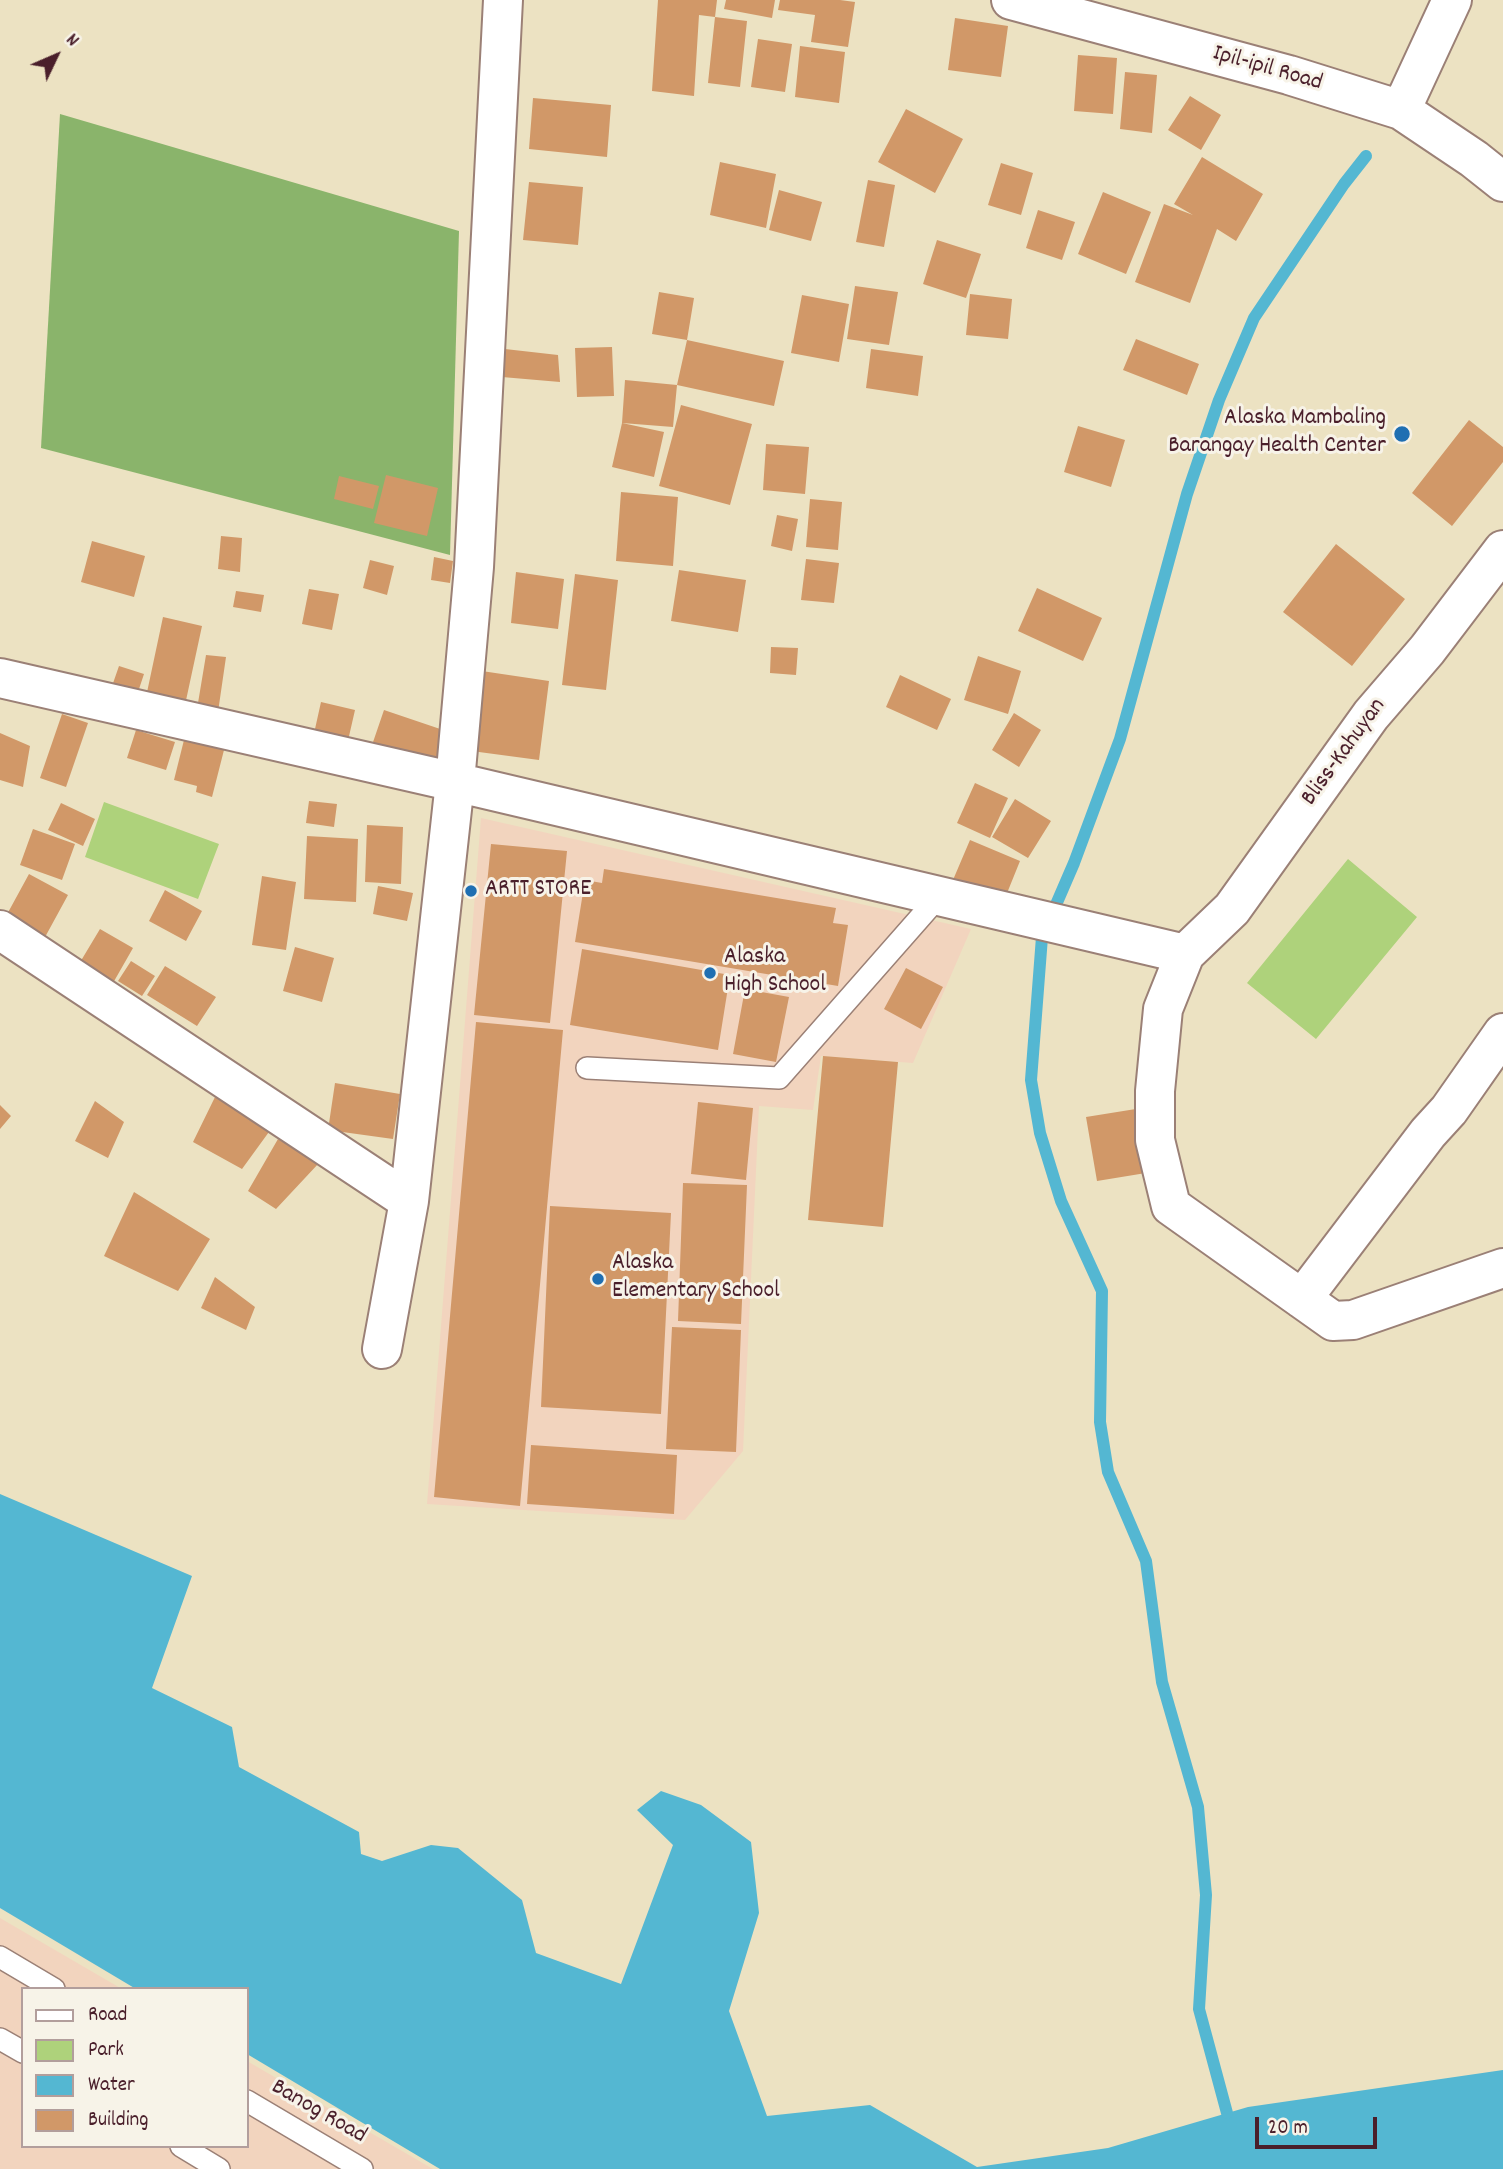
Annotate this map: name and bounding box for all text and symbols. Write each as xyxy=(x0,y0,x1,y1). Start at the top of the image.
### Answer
north arrow xyxy=(21,21,91,91)
text: N xyxy=(58,28,84,54)
street label: Ipil-ipil Road xyxy=(1209,41,1325,99)
place label: Alaska Mambaling Barangay Health Center xyxy=(1168,406,1386,462)
marker: Alaska Mambaling Barangay Health Center xyxy=(1392,424,1412,444)
street label: Bliss-Kahuyan xyxy=(1296,694,1394,812)
place label: ARTT STORE xyxy=(485,877,591,905)
marker: ARTT STORE xyxy=(463,883,479,899)
place label: Alaska High School xyxy=(724,945,826,1001)
marker: Alaska High School xyxy=(702,965,718,981)
place label: Alaska Elementary School xyxy=(612,1251,780,1307)
marker: Alaska Elementary School xyxy=(590,1271,606,1287)
legend xyxy=(21,1987,248,2148)
text: Road xyxy=(88,2001,127,2031)
text: Park xyxy=(88,2036,124,2066)
text: Water xyxy=(88,2071,135,2101)
street label: Banog Road xyxy=(265,2074,371,2152)
scale bar xyxy=(1258,2102,1380,2146)
text: Building xyxy=(88,2106,148,2136)
text: 20 m xyxy=(1268,2114,1308,2144)

